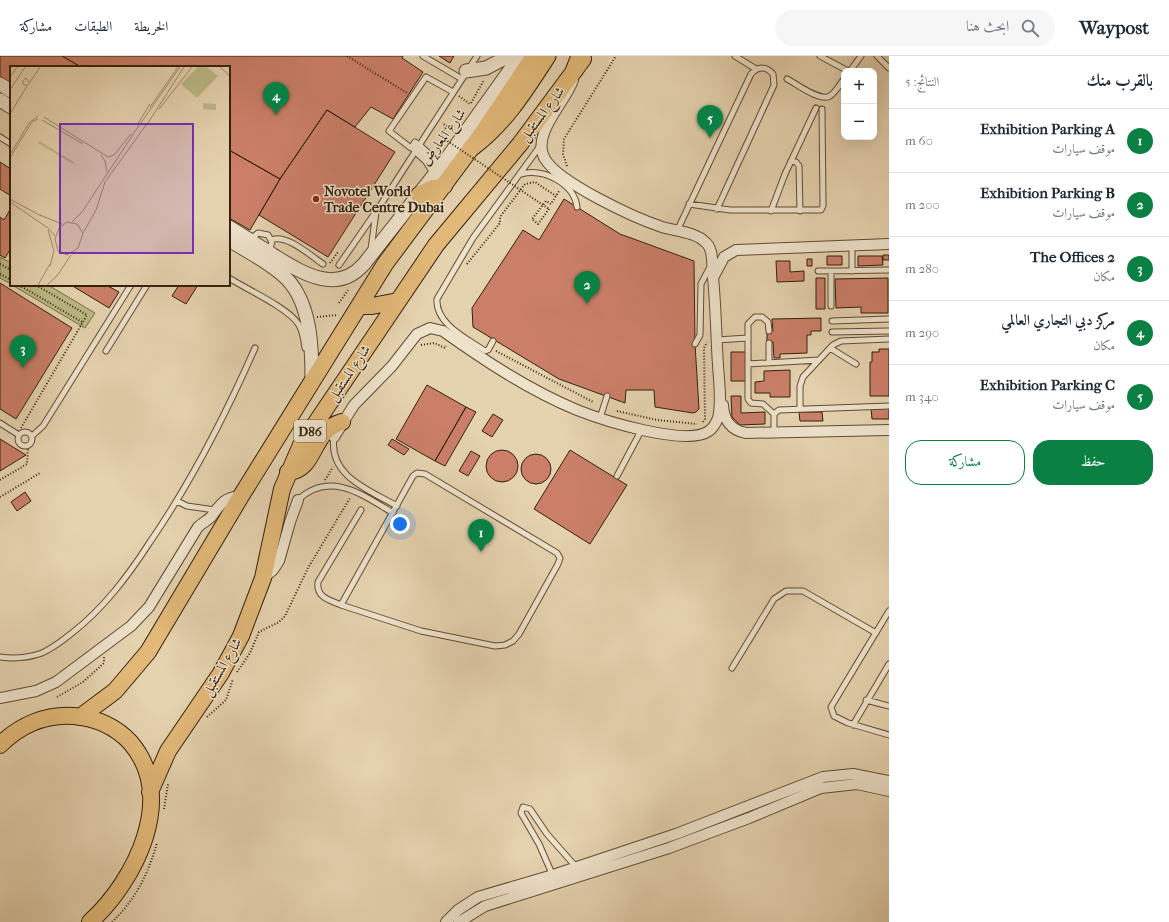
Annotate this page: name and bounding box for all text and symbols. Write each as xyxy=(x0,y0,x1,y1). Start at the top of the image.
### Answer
search box xyxy=(775,10,1055,46)
text: ابحث هنا xyxy=(966,17,1009,35)
icon: search xyxy=(1019,17,1041,39)
text: Waypost xyxy=(1079,17,1149,39)
text: مشاركة xyxy=(20,18,52,35)
text: الطبقات xyxy=(74,18,112,35)
text: الخريطة xyxy=(134,18,168,35)
inset map xyxy=(10,66,230,286)
map controls xyxy=(841,68,877,140)
button: + xyxy=(841,68,877,104)
text: بالقرب منك xyxy=(1087,70,1153,90)
text: النتائج: 5 xyxy=(905,74,939,89)
pin: 4 xyxy=(263,82,289,115)
street label: شارع المستقبل xyxy=(516,83,571,147)
button: − xyxy=(841,104,877,140)
street label: شارع المعارض xyxy=(417,105,472,171)
pin: 5 xyxy=(697,105,723,138)
text: Exhibition Parking A xyxy=(980,120,1115,138)
text: 60 m xyxy=(905,133,933,148)
text: 1 xyxy=(1138,133,1142,148)
text: موقف سيارات xyxy=(1052,141,1115,156)
place label: Novotel World Trade Centre Dubai xyxy=(323,183,445,216)
text: Exhibition Parking B xyxy=(980,184,1115,202)
marker: Novotel World Trade Centre Dubai xyxy=(311,194,321,204)
text: 200 m xyxy=(905,197,940,212)
text: 2 xyxy=(1137,197,1143,212)
text: موقف سيارات xyxy=(1052,205,1115,220)
text: The Offices 2 xyxy=(1030,248,1115,266)
text: 280 m xyxy=(905,261,939,276)
text: 3 xyxy=(1137,261,1143,276)
text: مكان xyxy=(1093,269,1115,284)
pin: 2 xyxy=(574,271,600,304)
text: مركز دبي التجاري العالمي xyxy=(1001,311,1115,329)
text: 290 m xyxy=(905,325,939,340)
text: 4 xyxy=(1136,325,1144,340)
pin: 3 xyxy=(10,335,36,368)
text: مكان xyxy=(1093,338,1115,353)
street label: شارع المستقبل xyxy=(324,342,377,406)
text: Exhibition Parking C xyxy=(980,376,1115,394)
text: 340 m xyxy=(905,389,939,404)
text: 5 xyxy=(1137,389,1143,404)
text: موقف سيارات xyxy=(1052,397,1115,412)
road number: D86 xyxy=(294,420,326,442)
button: مشاركة xyxy=(905,440,1025,485)
button: حفظ xyxy=(1033,440,1153,485)
your location xyxy=(390,514,410,534)
pin: 1 xyxy=(468,519,494,552)
street label: شارع المستقبل xyxy=(199,635,248,701)

